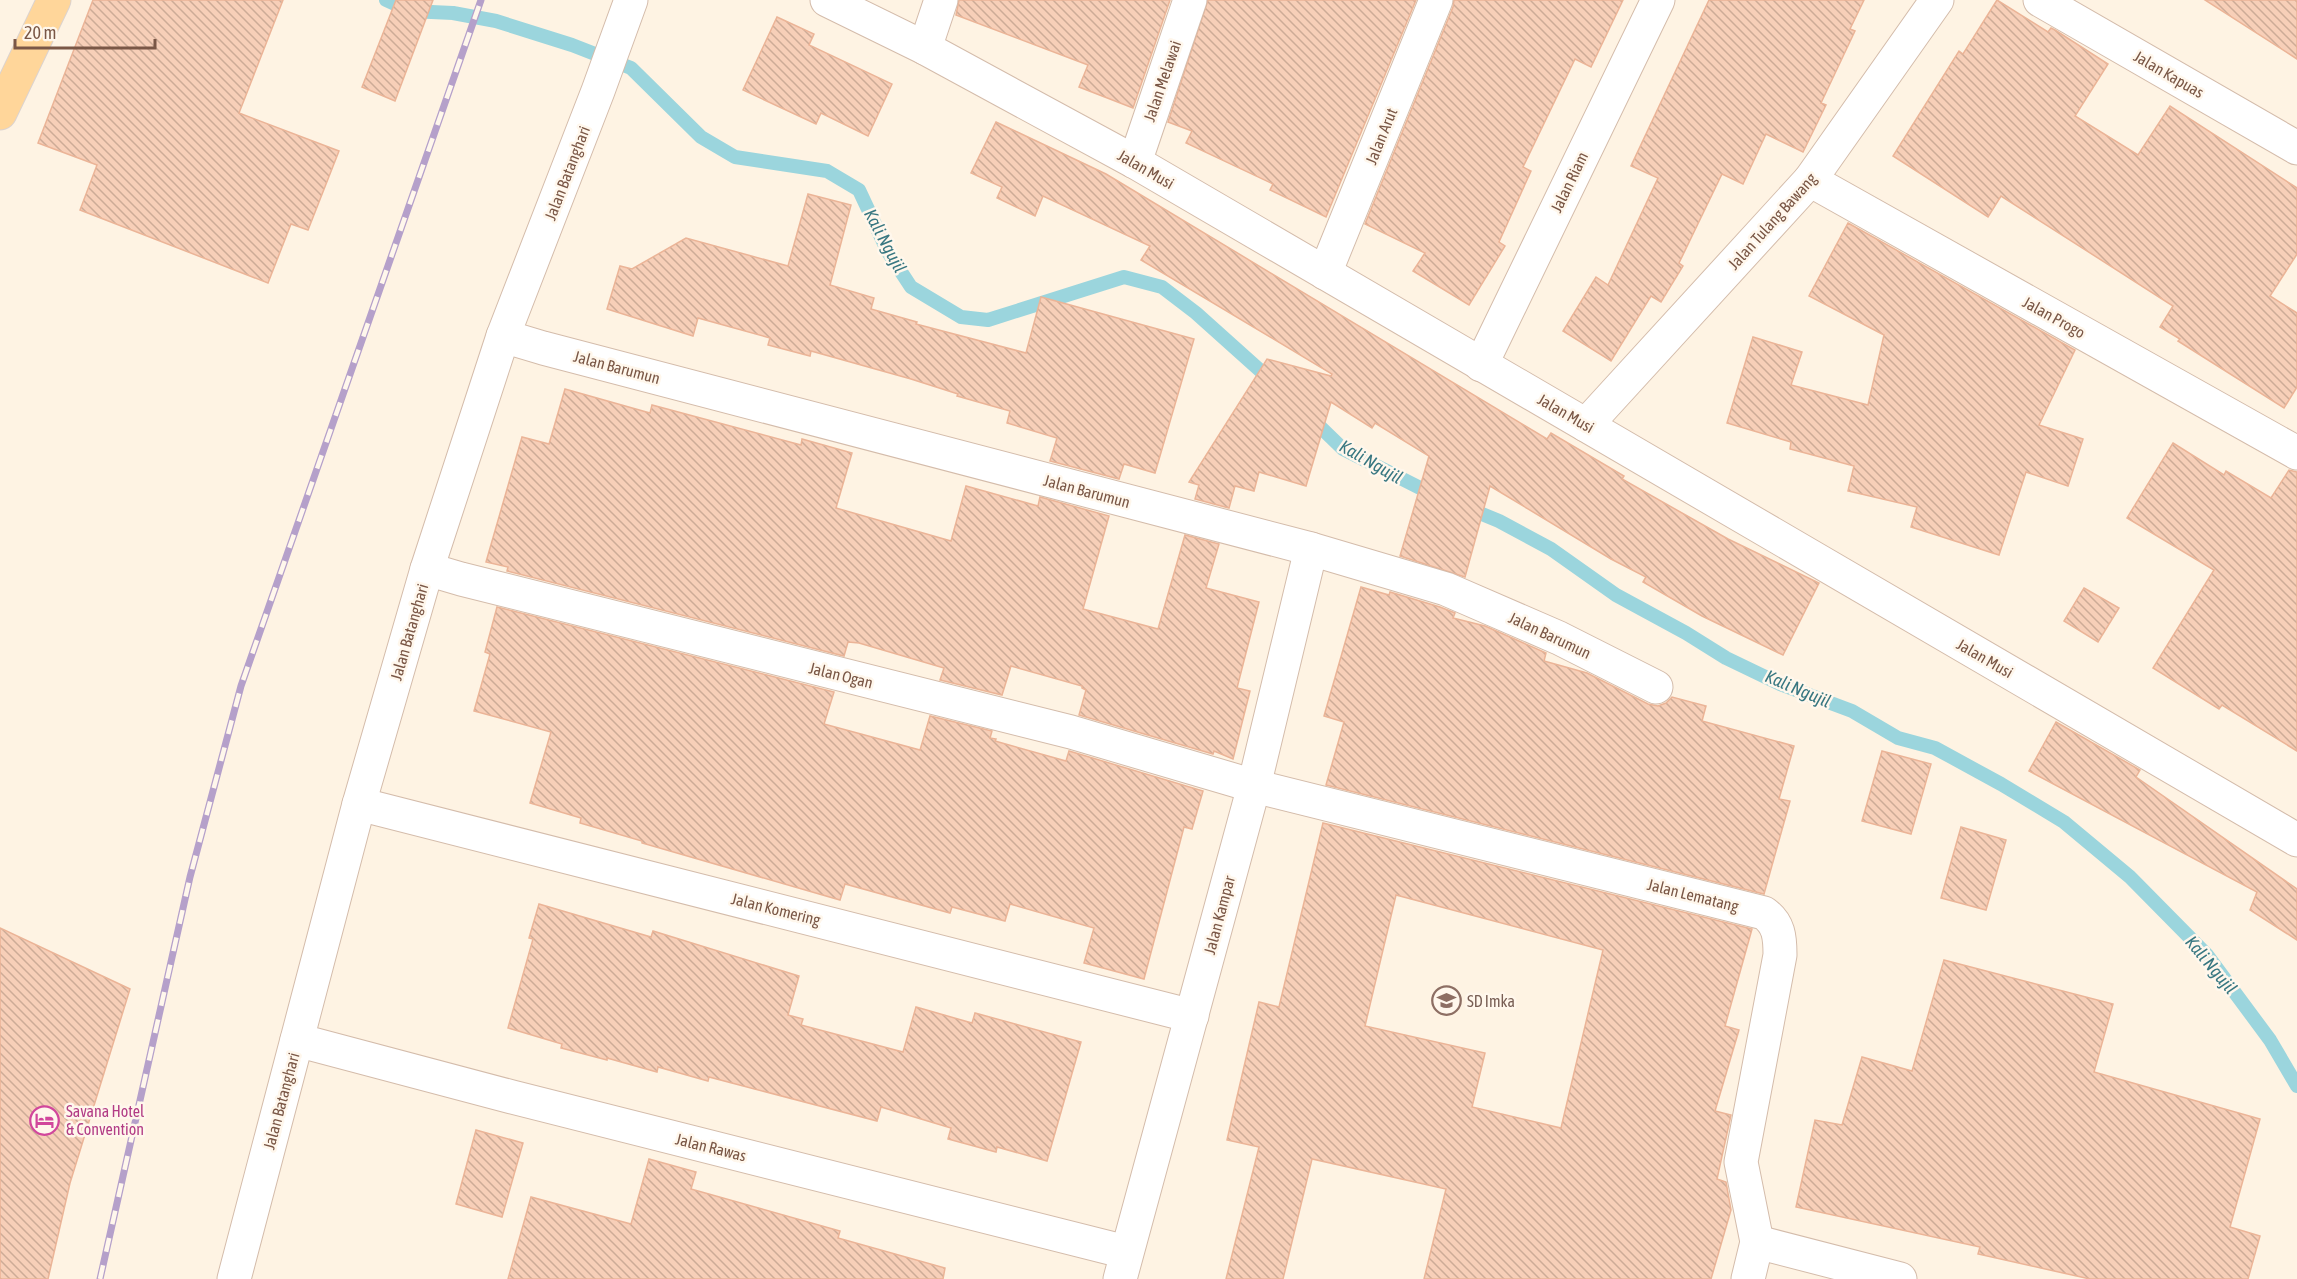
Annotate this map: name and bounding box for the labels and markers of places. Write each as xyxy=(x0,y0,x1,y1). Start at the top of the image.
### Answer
school or university icon: SD Imka xyxy=(1430,985,1462,1017)
place label: SD Imka xyxy=(1467,992,1515,1010)
place label: Savana Hotel & Convention xyxy=(66,1102,145,1138)
hotel icon: Savana Hotel & Convention xyxy=(29,1104,61,1136)

